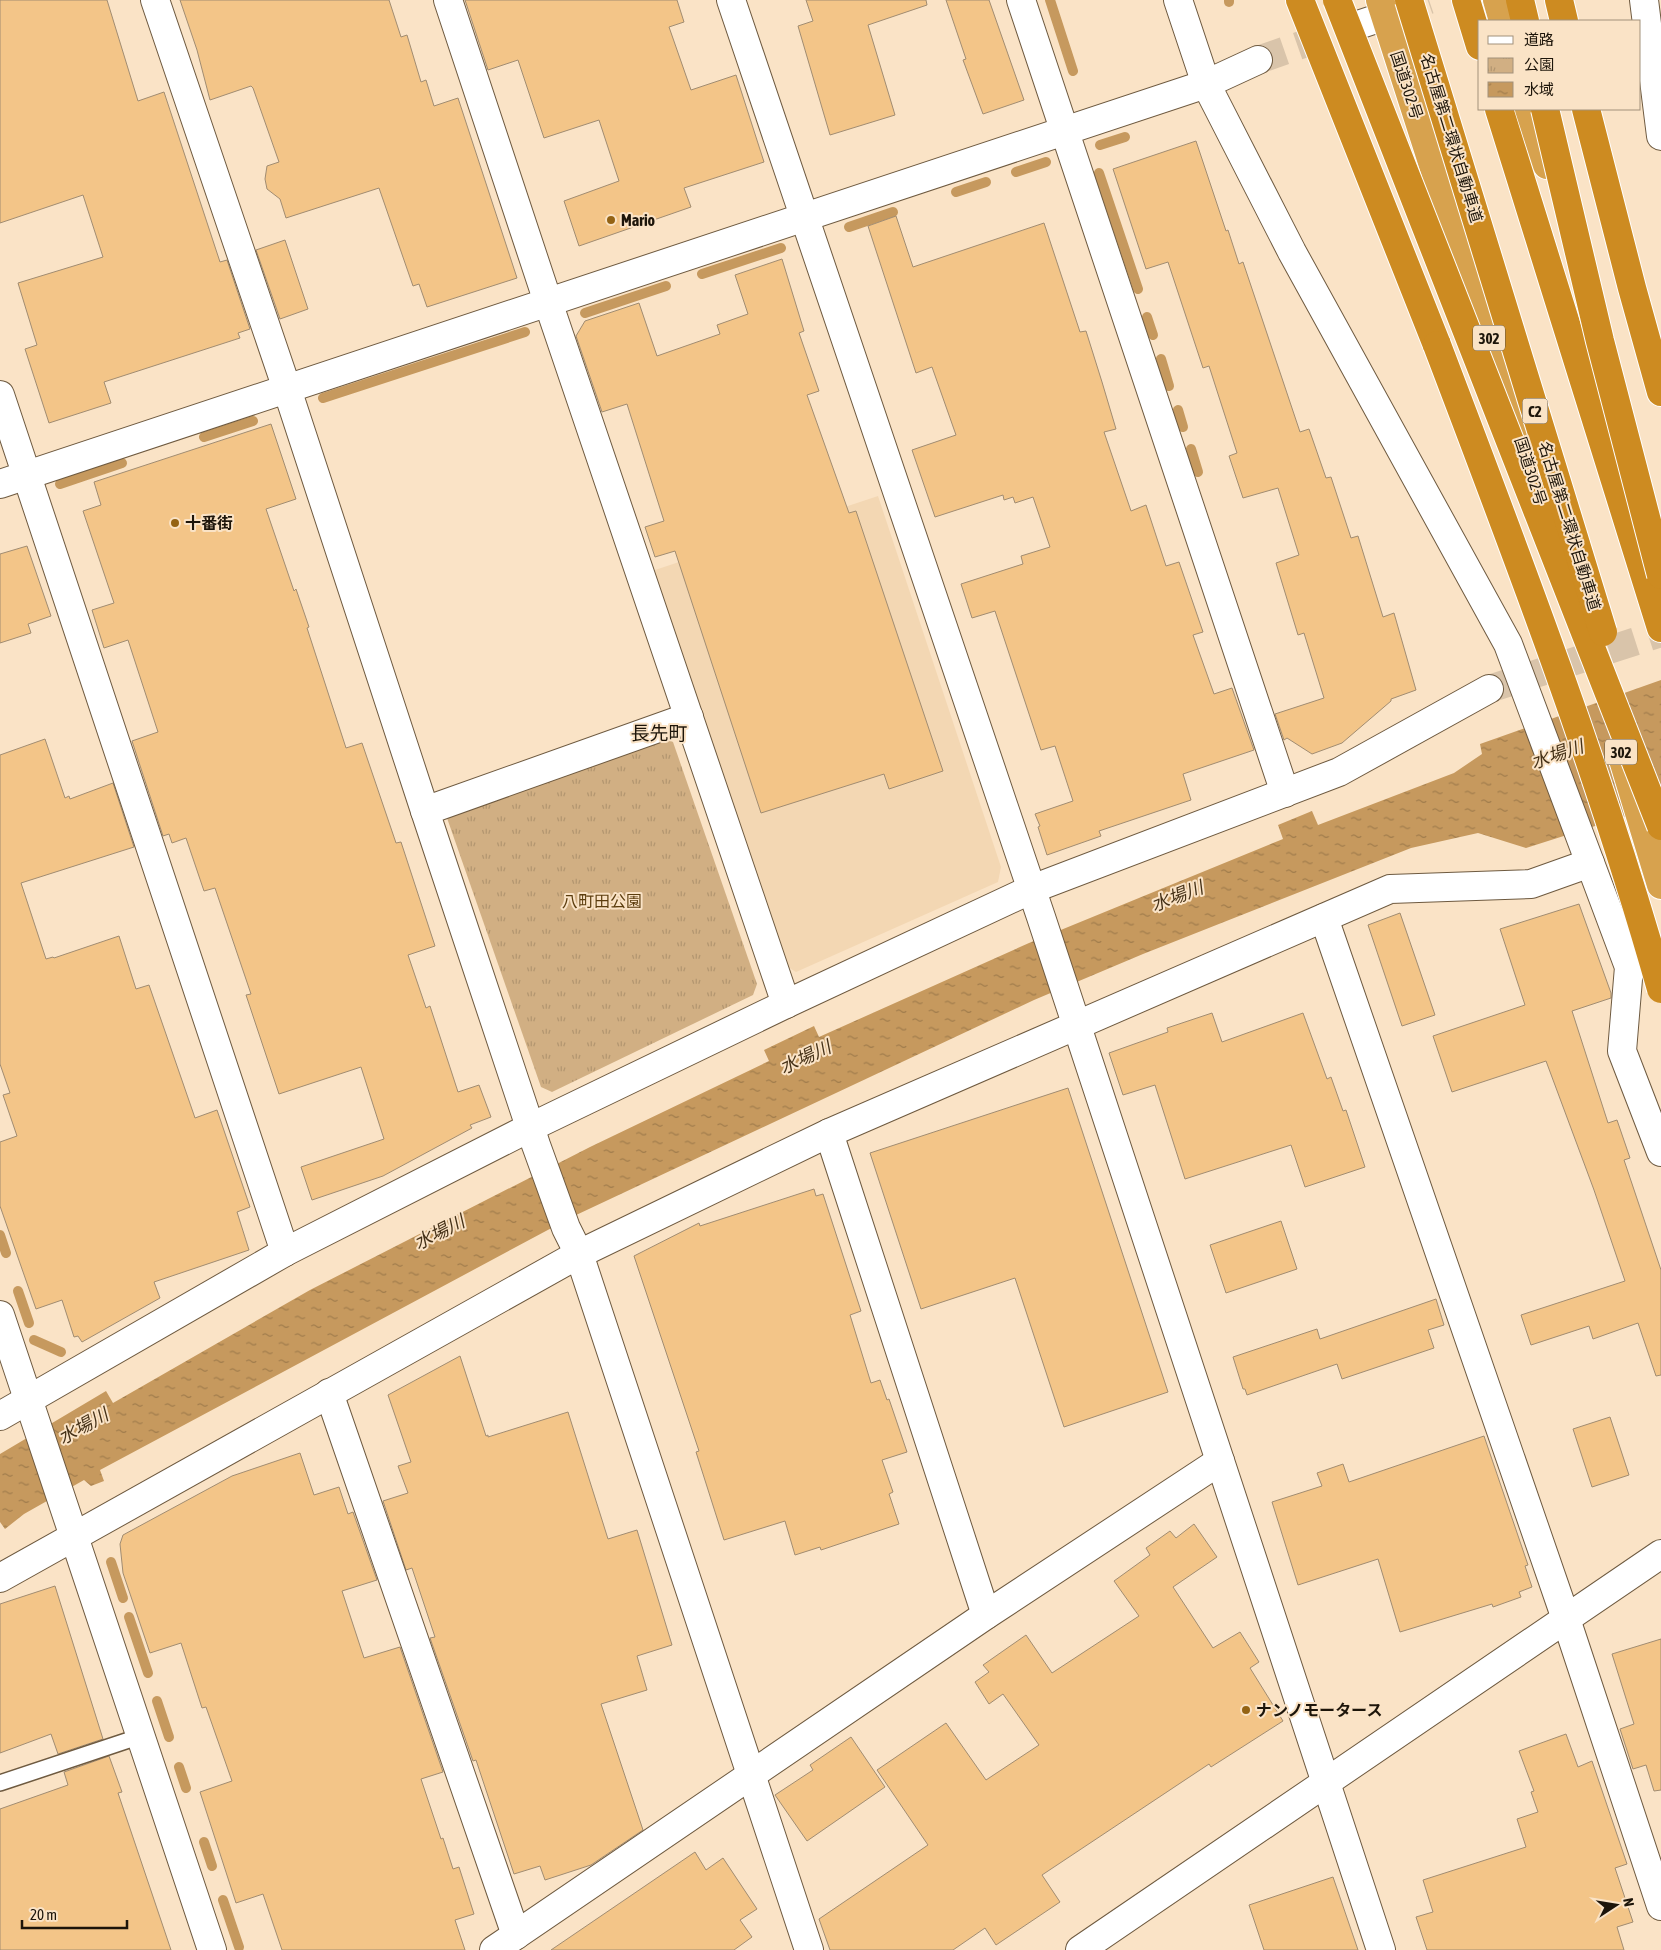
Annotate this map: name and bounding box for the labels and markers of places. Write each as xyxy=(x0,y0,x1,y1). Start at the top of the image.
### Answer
place label: Mario xyxy=(621,211,656,229)
marker: Mario xyxy=(605,214,617,226)
place label: 十番街 xyxy=(185,514,233,532)
marker: 十番街 xyxy=(169,517,181,529)
place label: ナンノモータース xyxy=(1256,1701,1382,1719)
marker: ナンノモータース xyxy=(1240,1704,1252,1716)

